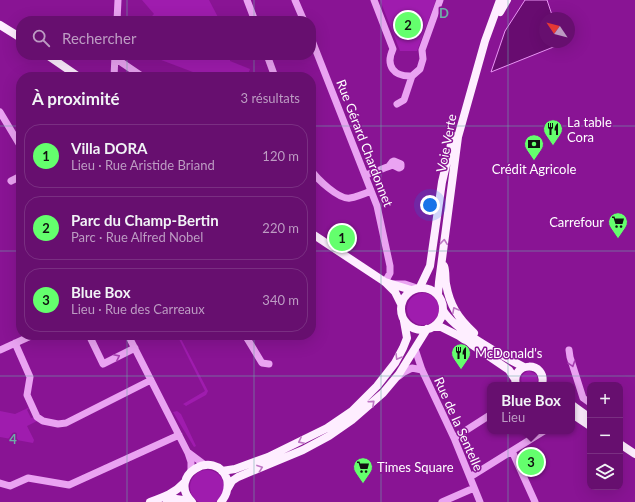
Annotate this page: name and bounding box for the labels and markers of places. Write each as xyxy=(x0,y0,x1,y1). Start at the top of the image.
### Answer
pin: 2 xyxy=(395,10,421,40)
place label: La table Cora xyxy=(567,114,612,145)
restaurant icon: La table Cora xyxy=(542,118,564,146)
bank icon: Crédit Agricole xyxy=(523,133,545,161)
place label: Crédit Agricole xyxy=(492,161,577,177)
supermarket icon: Carrefour xyxy=(607,211,629,239)
place label: Carrefour xyxy=(549,214,604,230)
pin: 1 xyxy=(329,223,355,253)
restaurant icon: McDonald's xyxy=(450,342,472,370)
place label: McDonald's xyxy=(475,345,543,361)
pin: 3 xyxy=(518,447,544,477)
supermarket icon: Times Square xyxy=(352,456,374,484)
place label: Times Square xyxy=(377,459,454,475)

